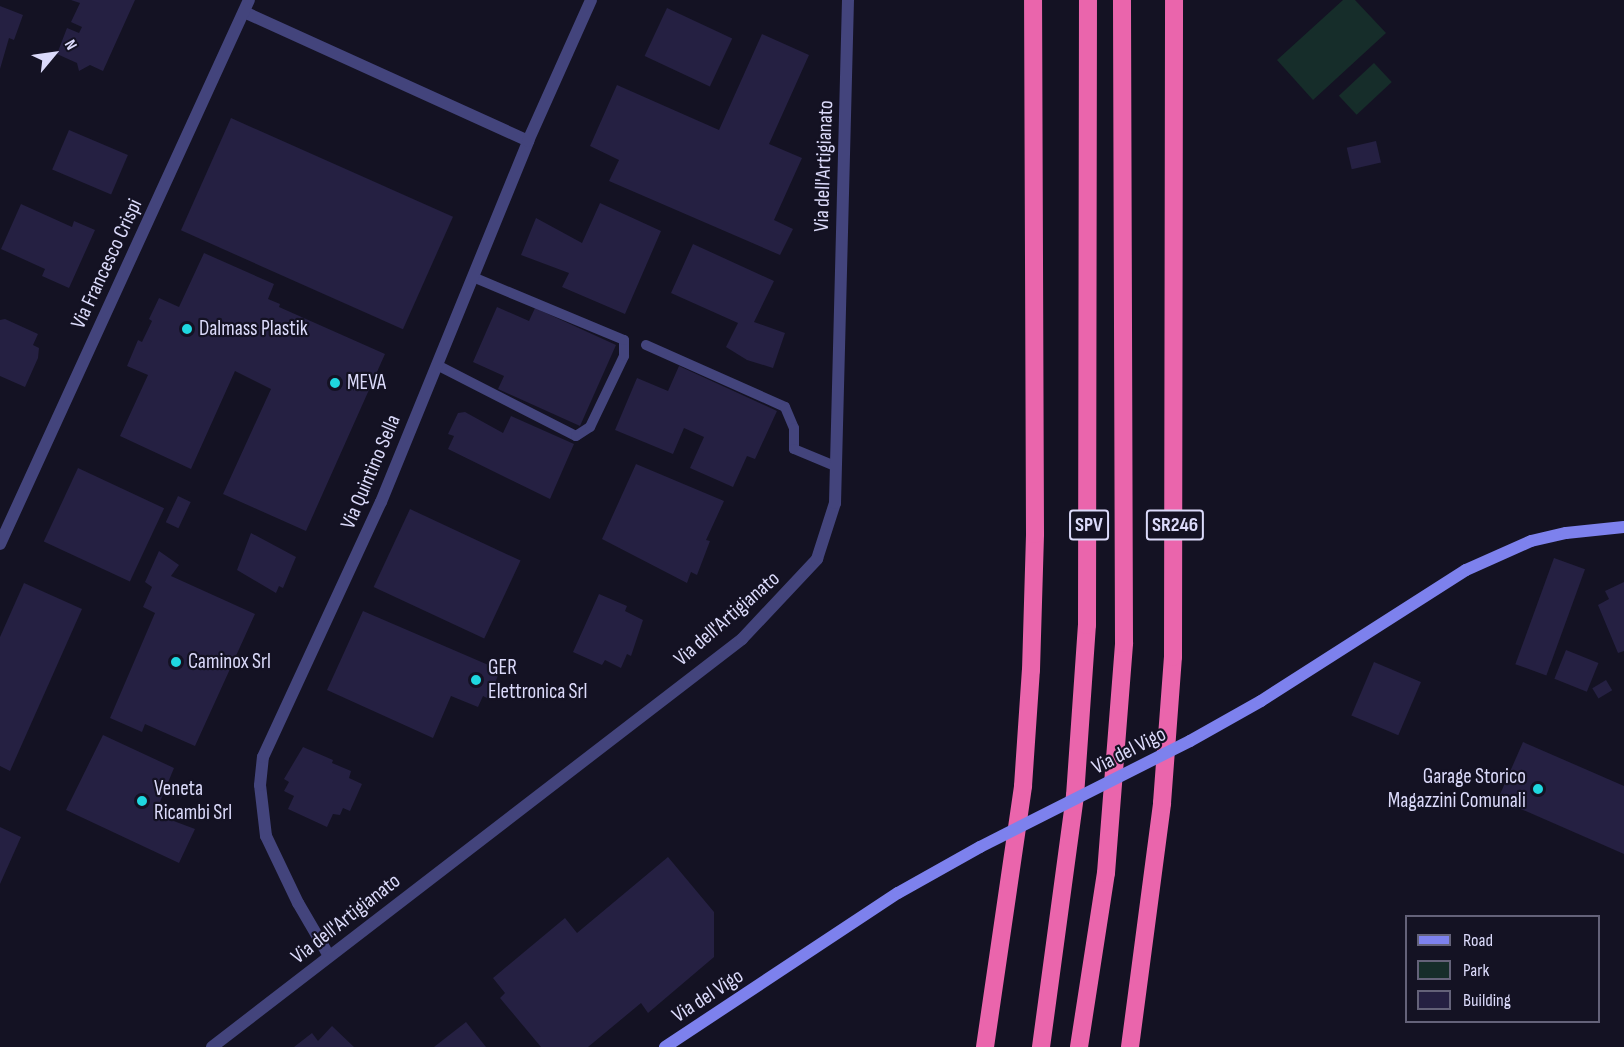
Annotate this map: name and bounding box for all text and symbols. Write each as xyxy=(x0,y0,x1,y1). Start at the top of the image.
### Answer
north arrow xyxy=(24,24,84,84)
text: N xyxy=(60,37,81,53)
street label: Via dell'Artigianato xyxy=(809,100,839,232)
street label: Via Francesco Crispi xyxy=(66,195,148,333)
place label: Dalmass Plastik xyxy=(199,316,308,342)
marker: Dalmass Plastik xyxy=(180,322,194,336)
place label: MEVA xyxy=(347,370,386,396)
marker: MEVA xyxy=(328,376,342,390)
street label: Via Quintino Sella xyxy=(336,411,406,533)
road number: SPV xyxy=(1068,508,1110,542)
road number: SR246 xyxy=(1145,508,1205,542)
street label: Via dell'Artigianato xyxy=(669,566,785,672)
place label: Caminox Srl xyxy=(188,649,271,675)
marker: Caminox Srl xyxy=(169,655,183,669)
place label: GER Elettronica Srl xyxy=(488,655,587,705)
marker: GER Elettronica Srl xyxy=(469,673,483,687)
street label: Via del Vigo xyxy=(1088,722,1170,780)
place label: Garage Storico Magazzini Comunali xyxy=(1388,764,1526,814)
place label: Veneta Ricambi Srl xyxy=(154,776,232,826)
marker: Garage Storico Magazzini Comunali xyxy=(1531,782,1545,796)
marker: Veneta Ricambi Srl xyxy=(135,794,149,808)
street label: Via dell'Artigianato xyxy=(286,869,406,969)
legend xyxy=(1405,915,1600,1023)
text: Road xyxy=(1463,930,1493,951)
text: Park xyxy=(1463,960,1489,981)
street label: Via del Vigo xyxy=(668,964,748,1028)
text: Building xyxy=(1463,990,1511,1011)

